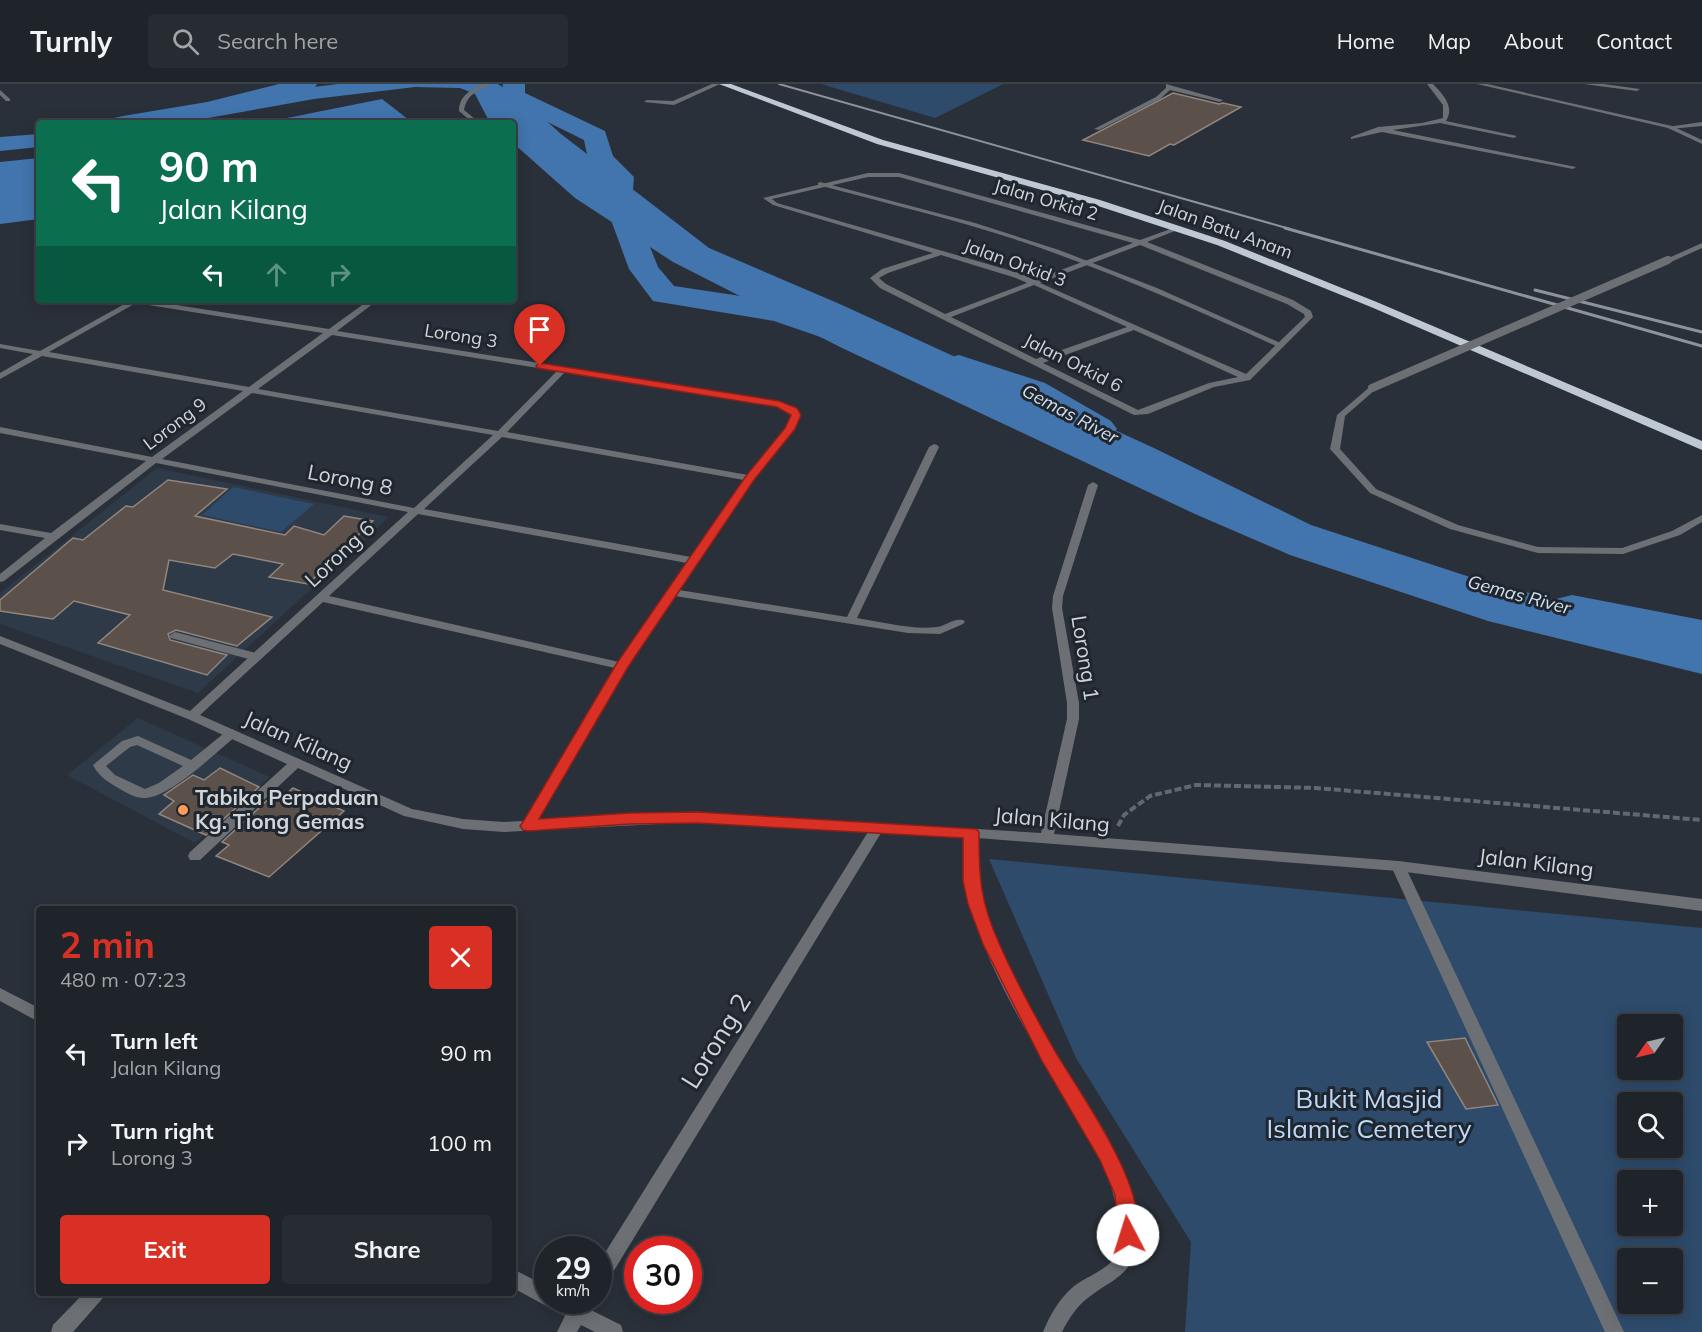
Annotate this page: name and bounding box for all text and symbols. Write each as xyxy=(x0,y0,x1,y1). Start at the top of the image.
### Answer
search box xyxy=(148,14,568,68)
text: Turnly xyxy=(30,24,112,59)
icon: search xyxy=(169,25,202,58)
text: Search here xyxy=(217,27,338,55)
text: Home xyxy=(1337,28,1395,54)
text: Map xyxy=(1428,28,1471,54)
text: About xyxy=(1504,28,1563,54)
text: Contact xyxy=(1596,28,1672,54)
text: 90 m xyxy=(159,140,259,193)
icon: left xyxy=(60,144,138,222)
street label: Jalan Orkid 2 xyxy=(991,174,1101,225)
text: Jalan Kilang xyxy=(159,192,308,226)
street label: Jalan Batu Anam xyxy=(1155,193,1296,264)
street label: Jalan Orkid 3 xyxy=(961,233,1070,292)
icon: left xyxy=(197,258,230,291)
icon: ahead xyxy=(260,258,293,291)
icon: right xyxy=(323,258,356,291)
pin xyxy=(514,304,565,366)
icon: arrive xyxy=(523,313,556,346)
street label: Lorong 3 xyxy=(423,318,499,353)
street label: Jalan Orkid 6 xyxy=(1020,328,1126,397)
water label: Gemas River xyxy=(1018,379,1124,449)
street label: Lorong 9 xyxy=(138,392,211,455)
street label: Lorong 8 xyxy=(306,458,395,500)
street label: Lorong 6 xyxy=(299,514,380,592)
water label: Gemas River xyxy=(1465,570,1575,620)
street label: Lorong 1 xyxy=(1066,613,1106,702)
street label: Jalan Kilang xyxy=(240,705,357,776)
place label: Tabika Perpaduan Kg. Tiong Gemas xyxy=(195,784,379,834)
street label: Jalan Kilang xyxy=(993,801,1111,837)
marker: Tabika Perpaduan Kg. Tiong Gemas xyxy=(176,803,190,817)
street label: Jalan Kilang xyxy=(1477,842,1595,882)
text: 2 min xyxy=(60,922,155,967)
button: close xyxy=(429,926,492,989)
text: 480 m · 07:23 xyxy=(60,967,186,992)
street label: Lorong 2 xyxy=(673,987,758,1095)
north arrow xyxy=(1617,1014,1683,1080)
map controls xyxy=(1617,1014,1683,1314)
text: Turn left xyxy=(111,1027,198,1055)
icon: left xyxy=(60,1037,93,1070)
text: 90 m xyxy=(441,1039,492,1067)
text: Jalan Kilang xyxy=(111,1055,221,1080)
park label: Bukit Masjid Islamic Cemetery xyxy=(1266,1082,1472,1145)
button: search xyxy=(1617,1092,1683,1158)
text: Turn right xyxy=(111,1117,214,1145)
icon: right xyxy=(60,1127,93,1160)
text: 100 m xyxy=(427,1129,492,1157)
text: Lorong 3 xyxy=(111,1145,193,1170)
button: + xyxy=(1617,1170,1683,1236)
position arrow xyxy=(1096,1203,1160,1267)
button: Exit xyxy=(60,1215,270,1284)
button: Share xyxy=(282,1215,492,1284)
speed limit sign: 30 xyxy=(624,1236,702,1314)
button: − xyxy=(1617,1248,1683,1314)
text: 29 xyxy=(555,1249,591,1287)
text: km/h xyxy=(556,1281,590,1300)

